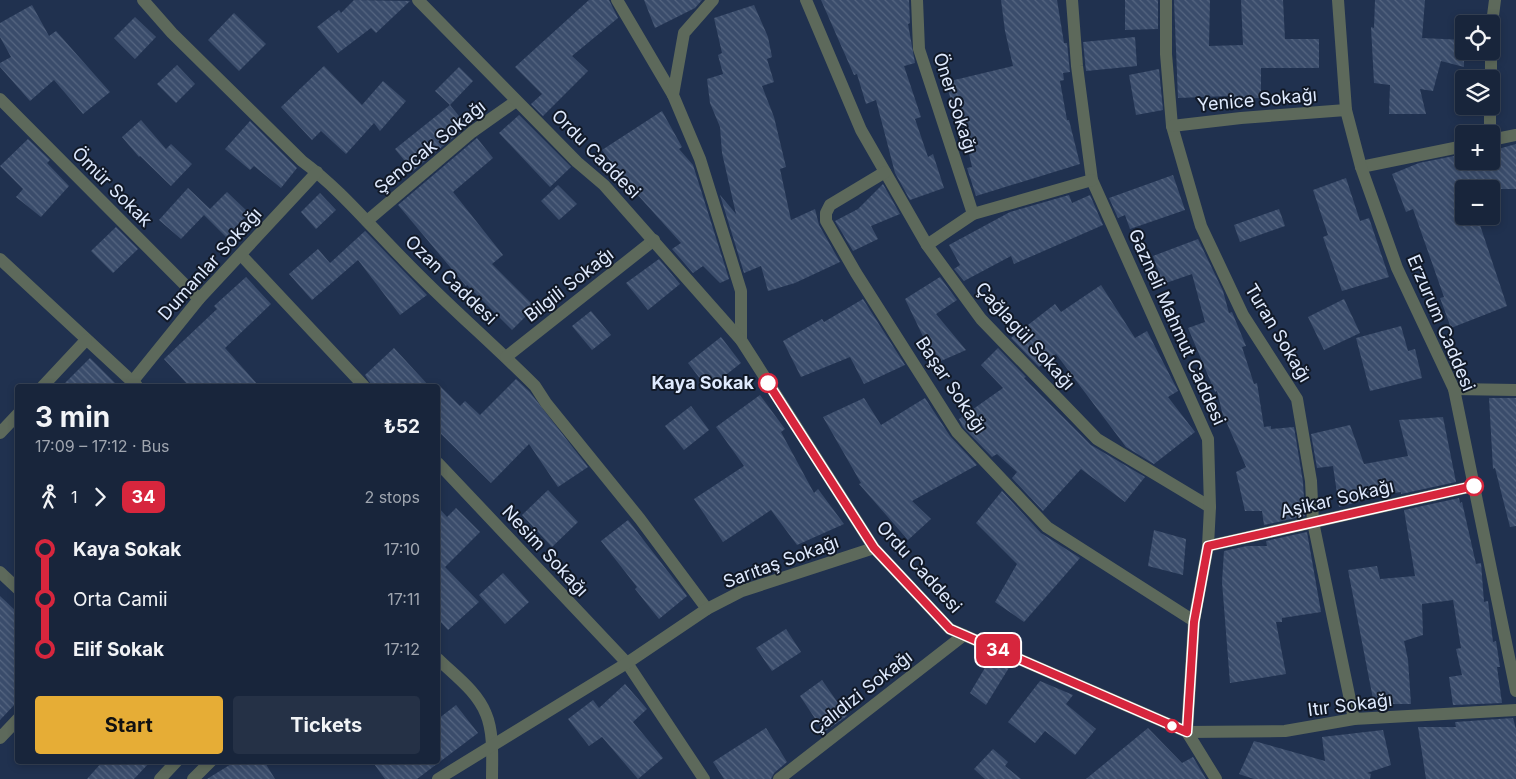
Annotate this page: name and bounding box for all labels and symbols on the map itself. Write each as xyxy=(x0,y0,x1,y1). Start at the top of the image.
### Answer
street label: Öner Sokağı xyxy=(929,50,983,156)
street label: Yenice Sokağı xyxy=(1196,84,1318,115)
street label: Şenocak Sokağı xyxy=(370,95,489,198)
street label: Ordu Caddesi xyxy=(548,105,645,202)
street label: Ömür Sokak xyxy=(68,142,157,231)
street label: Dumanlar Sokağı xyxy=(154,203,266,324)
street label: Gazneli Mahmut Caddesi xyxy=(1125,225,1230,428)
street label: Ozan Caddesi xyxy=(401,231,502,329)
street label: Bilgili Sokağı xyxy=(520,243,617,326)
street label: Erzurum Caddesi xyxy=(1403,251,1480,394)
street label: Çağlagül Sokağı xyxy=(972,278,1079,394)
street label: Turan Sokağı xyxy=(1241,280,1316,386)
street label: Başar Sokağı xyxy=(912,333,991,437)
place label: Kaya Sokak xyxy=(651,372,755,393)
marker: Kaya Sokak xyxy=(758,373,778,393)
street label: Aşikar Sokağı xyxy=(1278,475,1396,522)
unlabelled marker xyxy=(1464,476,1484,496)
street label: Nesim Sokağı xyxy=(498,501,593,600)
street label: Ordu Caddesi xyxy=(873,516,966,617)
street label: Sarıtaş Sokağı xyxy=(720,531,841,592)
line badge: 34 xyxy=(976,634,1020,666)
street label: Çalıdizi Sokağı xyxy=(805,646,916,739)
street label: Itır Sokağı xyxy=(1307,689,1393,720)
unlabelled marker xyxy=(1165,719,1179,733)

